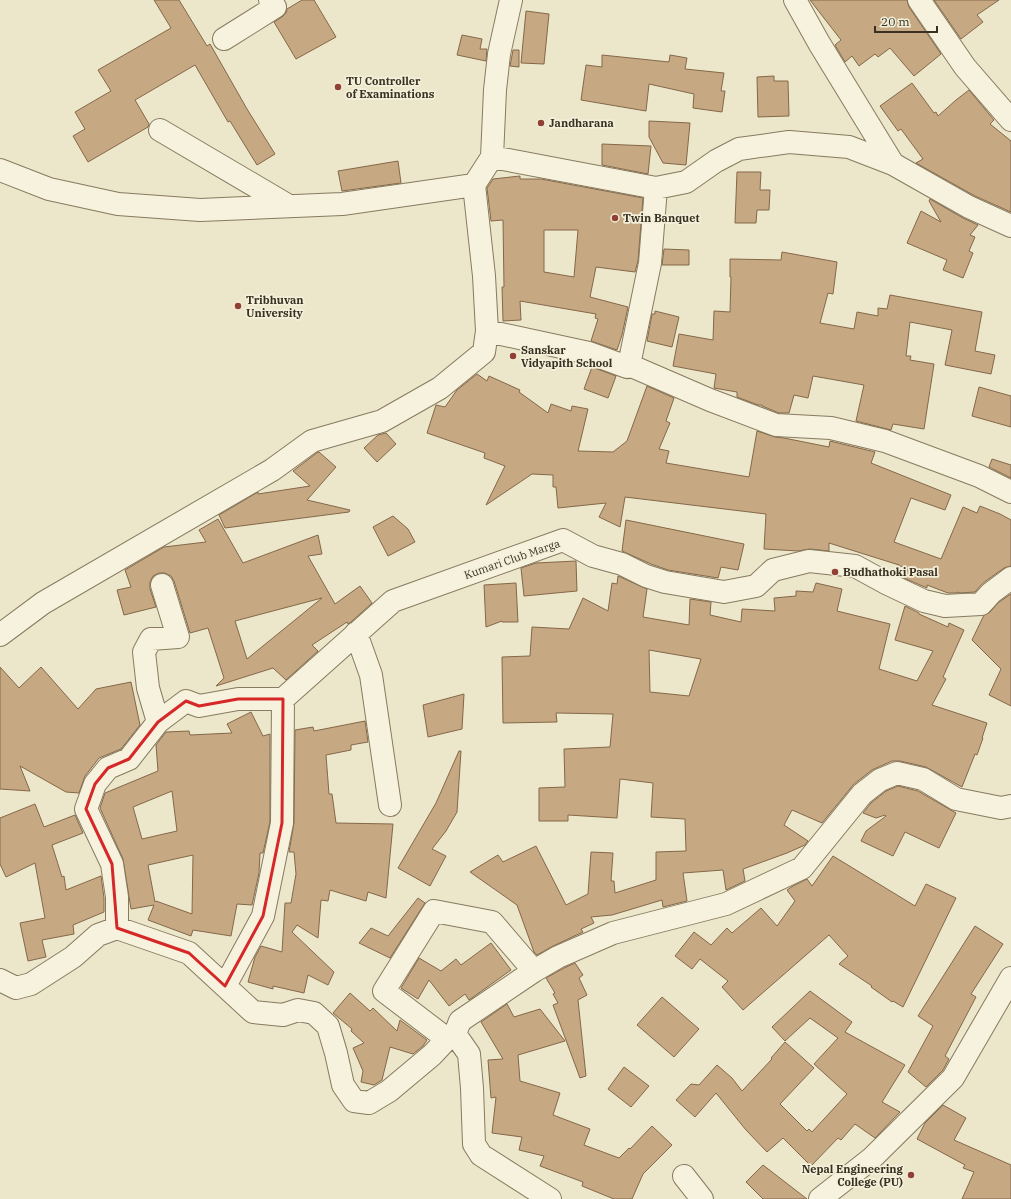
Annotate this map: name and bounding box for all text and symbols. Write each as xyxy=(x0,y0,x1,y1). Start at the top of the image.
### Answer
scale bar xyxy=(875,8,937,34)
text: 20 m xyxy=(881,14,910,29)
place label: TU Controller of Examinations xyxy=(346,74,435,101)
marker: TU Controller of Examinations xyxy=(333,82,343,92)
place label: Jandharana xyxy=(549,116,614,130)
marker: Jandharana xyxy=(536,118,546,128)
place label: Twin Banquet xyxy=(623,211,700,225)
marker: Twin Banquet xyxy=(610,213,620,223)
place label: Tribhuvan University xyxy=(246,293,304,320)
marker: Tribhuvan University xyxy=(233,301,243,311)
place label: Sanskar Vidyapith School xyxy=(521,343,613,370)
marker: Sanskar Vidyapith School xyxy=(508,351,518,361)
street label: Kumari Club Marga xyxy=(462,536,562,582)
place label: Budhathoki Pasal xyxy=(843,565,938,579)
marker: Budhathoki Pasal xyxy=(830,567,840,577)
place label: Nepal Engineering College (PU) xyxy=(802,1162,904,1189)
marker: Nepal Engineering College (PU) xyxy=(906,1170,916,1180)

